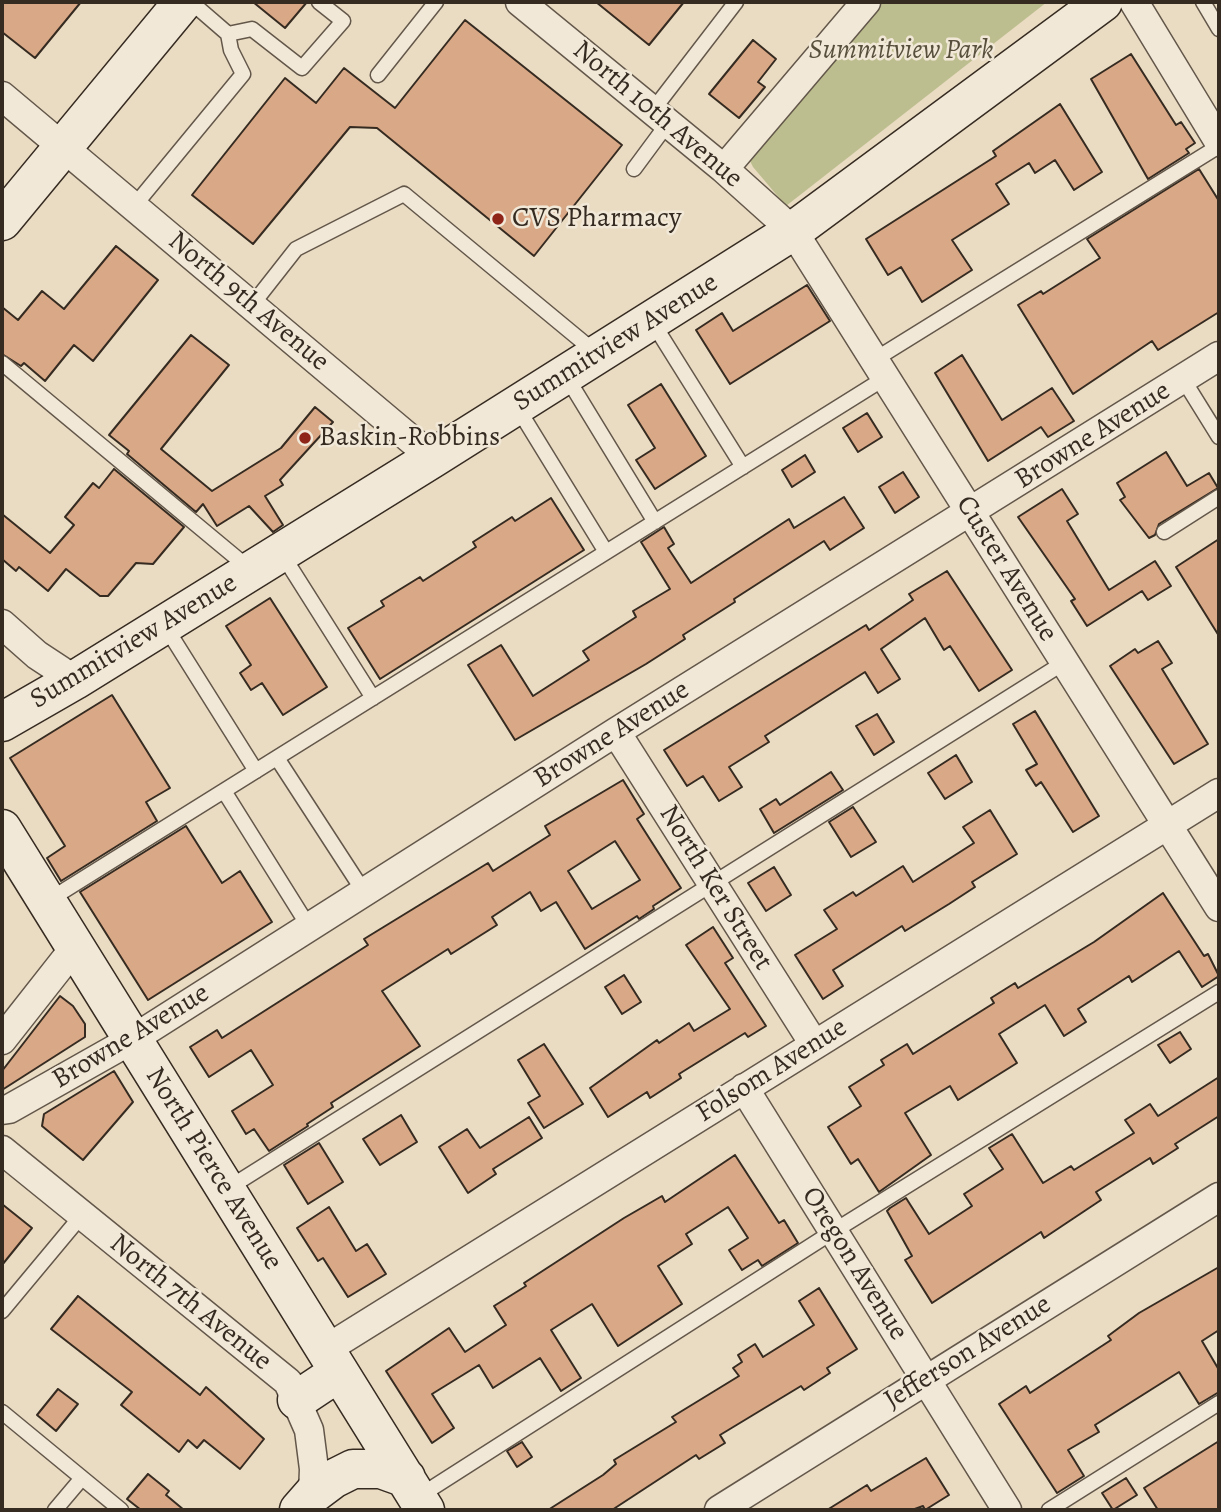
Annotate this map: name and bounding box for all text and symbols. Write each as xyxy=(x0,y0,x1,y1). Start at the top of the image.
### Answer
street label: North 10th Avenue xyxy=(565,34,749,196)
park label: Summitview Park xyxy=(809,34,993,68)
place label: CVS Pharmacy xyxy=(512,202,681,236)
marker: CVS Pharmacy xyxy=(490,211,506,227)
street label: North 9th Avenue xyxy=(161,225,335,379)
street label: Summitview Avenue xyxy=(507,266,725,420)
street label: Browne Avenue xyxy=(1009,375,1177,497)
place label: Baskin-Robbins xyxy=(319,421,500,455)
marker: Baskin-Robbins xyxy=(297,430,313,446)
street label: Custer Avenue xyxy=(948,490,1064,648)
street label: Summitview Avenue xyxy=(25,567,243,717)
street label: Browne Avenue xyxy=(528,674,696,796)
street label: North Ker Street xyxy=(651,799,779,977)
street label: Browne Avenue xyxy=(47,977,215,1097)
street label: Folsom Avenue xyxy=(690,1011,854,1131)
street label: North Pierce Avenue xyxy=(137,1061,289,1277)
street label: Oregon Avenue xyxy=(794,1181,914,1347)
street label: North 7th Avenue xyxy=(102,1227,278,1379)
street label: Jefferson Avenue xyxy=(878,1288,1058,1418)

